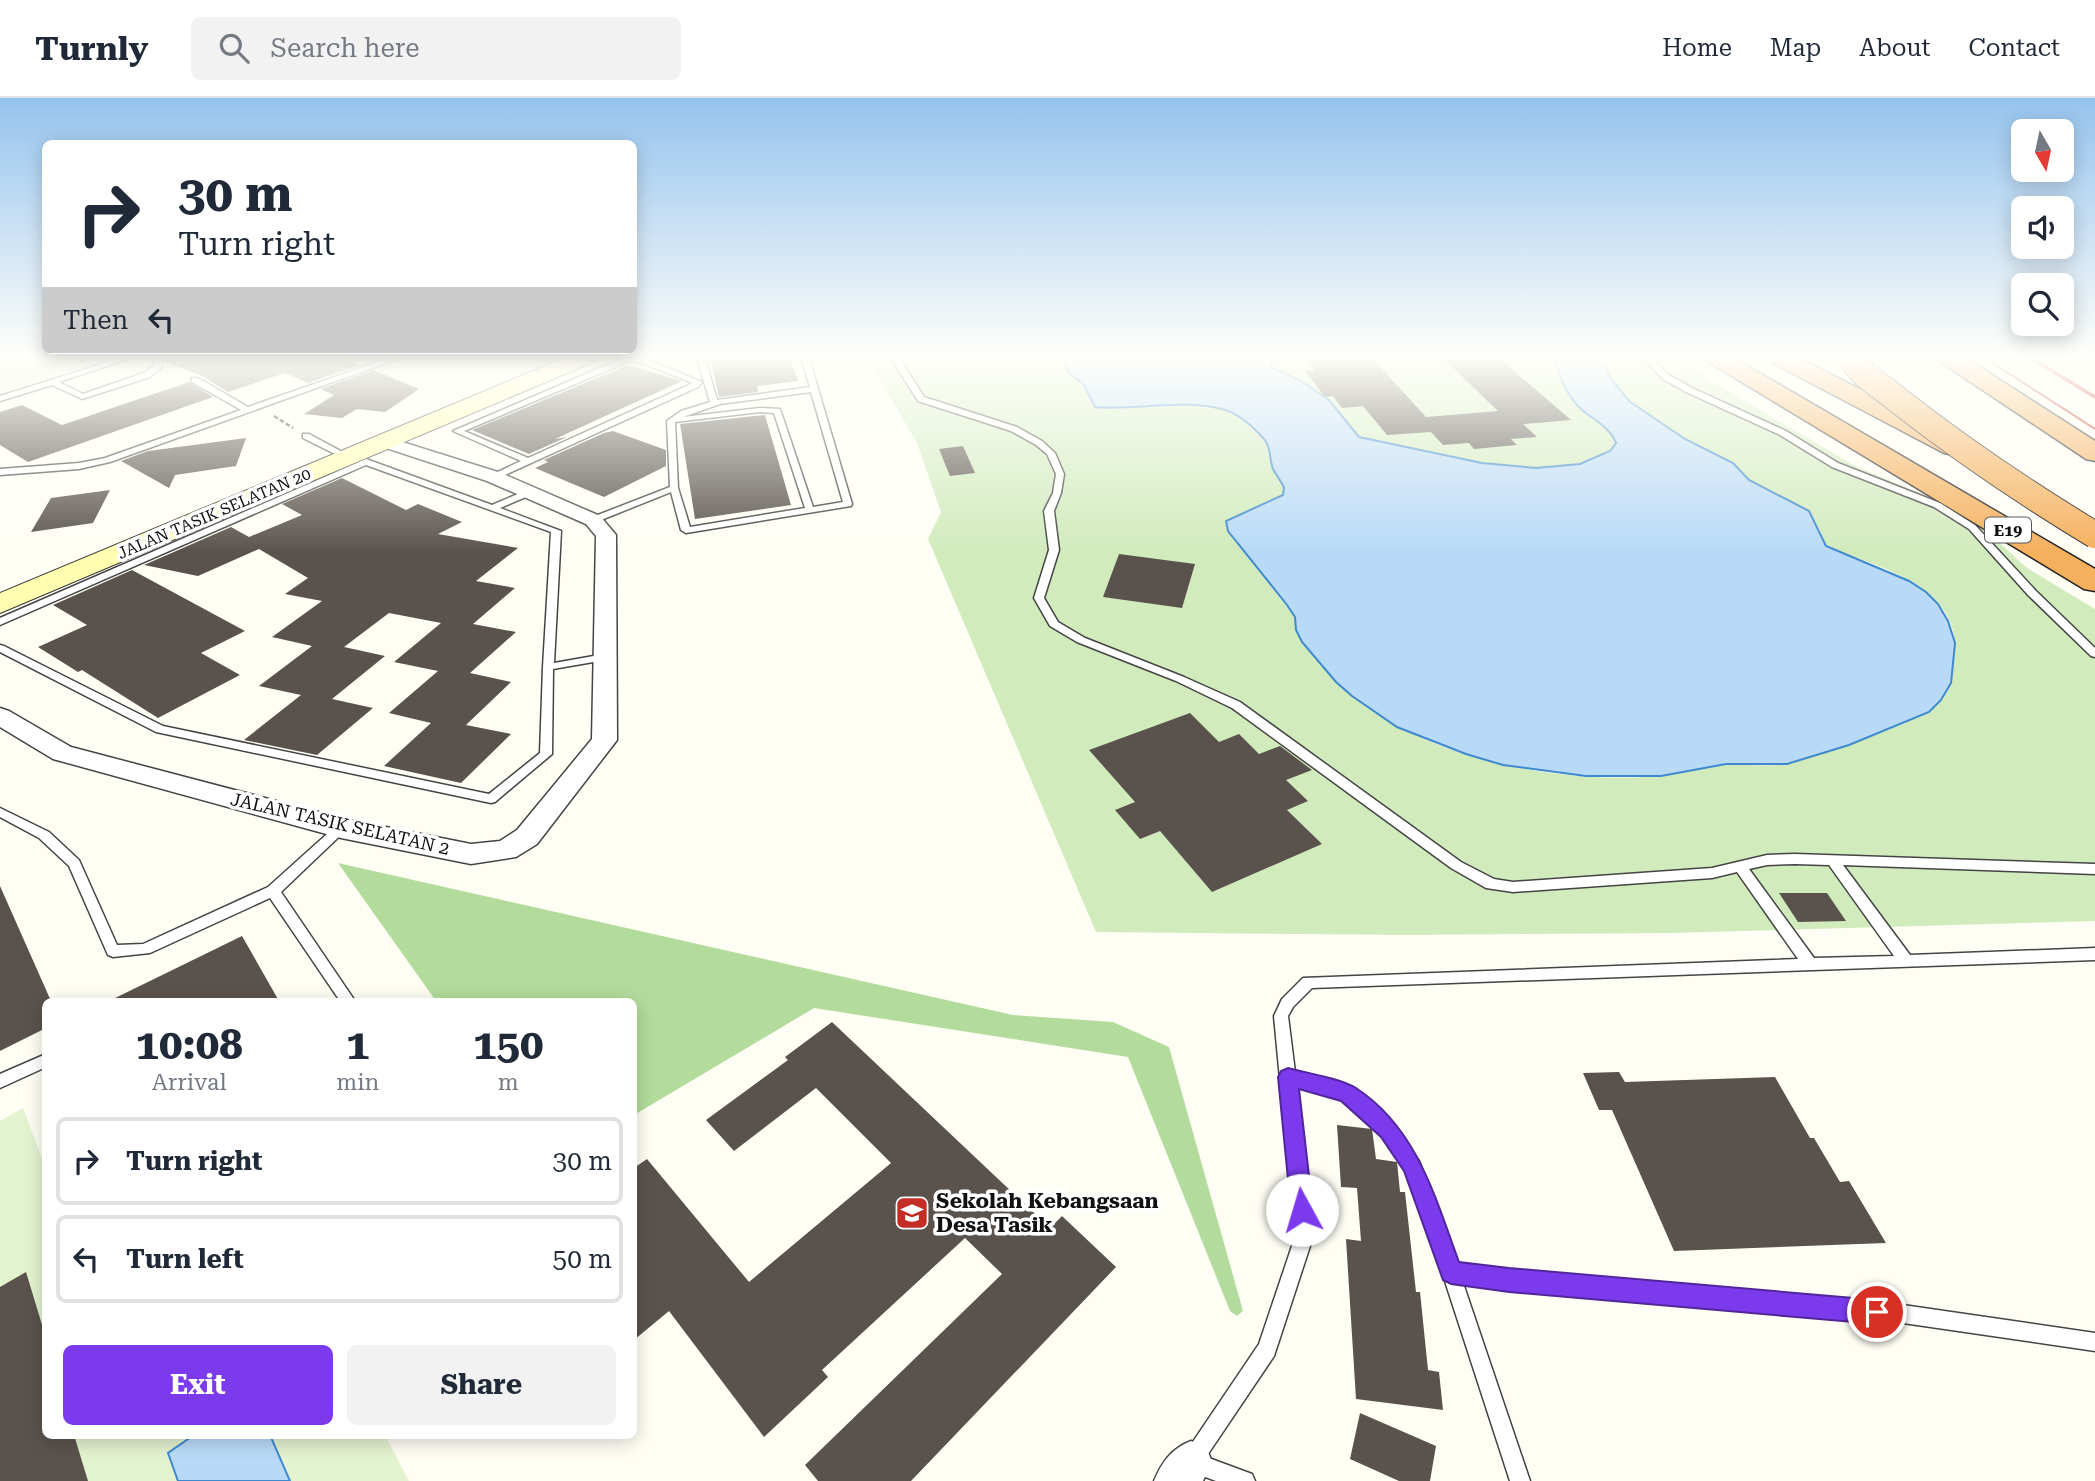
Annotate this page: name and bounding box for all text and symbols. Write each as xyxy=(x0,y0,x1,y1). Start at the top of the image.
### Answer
search box xyxy=(191,17,681,80)
text: Turnly xyxy=(35,29,149,68)
icon: search xyxy=(215,29,253,67)
text: Search here xyxy=(271,33,419,63)
text: Home xyxy=(1662,34,1732,62)
text: Map xyxy=(1770,34,1821,62)
text: About xyxy=(1859,34,1930,62)
text: Contact xyxy=(1968,34,2060,62)
north arrow xyxy=(2011,119,2074,182)
map controls xyxy=(2011,119,2074,336)
text: 30 m xyxy=(178,166,293,223)
icon: right xyxy=(63,168,154,259)
button: sound xyxy=(2011,196,2074,259)
text: Turn right xyxy=(178,225,335,263)
button: search xyxy=(2011,273,2074,336)
icon: left xyxy=(142,301,180,339)
text: Then xyxy=(63,305,128,335)
street label: JALAN TASIK SELATAN 20 xyxy=(115,464,314,563)
road number: E19 xyxy=(1985,518,2031,542)
street label: JALAN TASIK SELATAN 2 xyxy=(229,788,452,859)
text: 10:08 xyxy=(136,1020,243,1069)
text: 1 xyxy=(346,1020,370,1069)
text: 150 xyxy=(473,1020,543,1069)
text: Arrival xyxy=(152,1069,226,1096)
text: min xyxy=(336,1069,379,1096)
text: m xyxy=(498,1069,519,1096)
icon: right xyxy=(67,1142,105,1180)
text: Turn right xyxy=(126,1146,262,1176)
text: 30 m xyxy=(553,1146,612,1176)
position arrow xyxy=(1265,1173,1339,1247)
place label: Sekolah Kebangsaan Desa Tasik xyxy=(936,1189,1159,1237)
school or university icon: Sekolah Kebangsaan Desa Tasik xyxy=(893,1194,931,1232)
icon: left xyxy=(67,1240,105,1278)
text: Turn left xyxy=(126,1244,244,1274)
text: 50 m xyxy=(553,1244,612,1274)
pin xyxy=(1847,1282,1907,1342)
icon: arrive xyxy=(1858,1293,1896,1331)
button: Exit xyxy=(63,1345,333,1425)
button: Share xyxy=(347,1345,616,1425)

